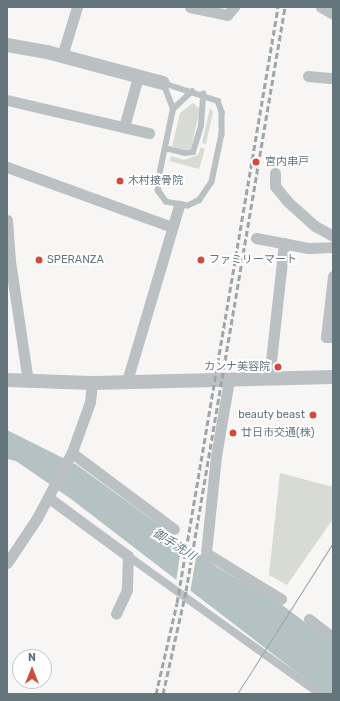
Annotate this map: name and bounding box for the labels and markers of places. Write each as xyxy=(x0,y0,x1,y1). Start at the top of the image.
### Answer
place label: 宮内串戸 xyxy=(265,155,309,169)
marker: 宮内串戸 xyxy=(250,156,262,168)
place label: 木村接骨院 xyxy=(128,174,183,188)
marker: 木村接骨院 xyxy=(115,176,125,186)
place label: SPERANZA xyxy=(47,253,104,267)
place label: ファミリーマート xyxy=(209,253,297,267)
marker: SPERANZA xyxy=(34,255,44,265)
marker: ファミリーマート xyxy=(196,255,206,265)
place label: カンナ美容院 xyxy=(204,360,270,374)
marker: カンナ美容院 xyxy=(273,362,283,372)
place label: beauty beast xyxy=(238,408,305,422)
marker: beauty beast xyxy=(308,410,318,420)
place label: 廿日市交通(株) xyxy=(241,426,314,440)
marker: 廿日市交通(株) xyxy=(228,428,238,438)

